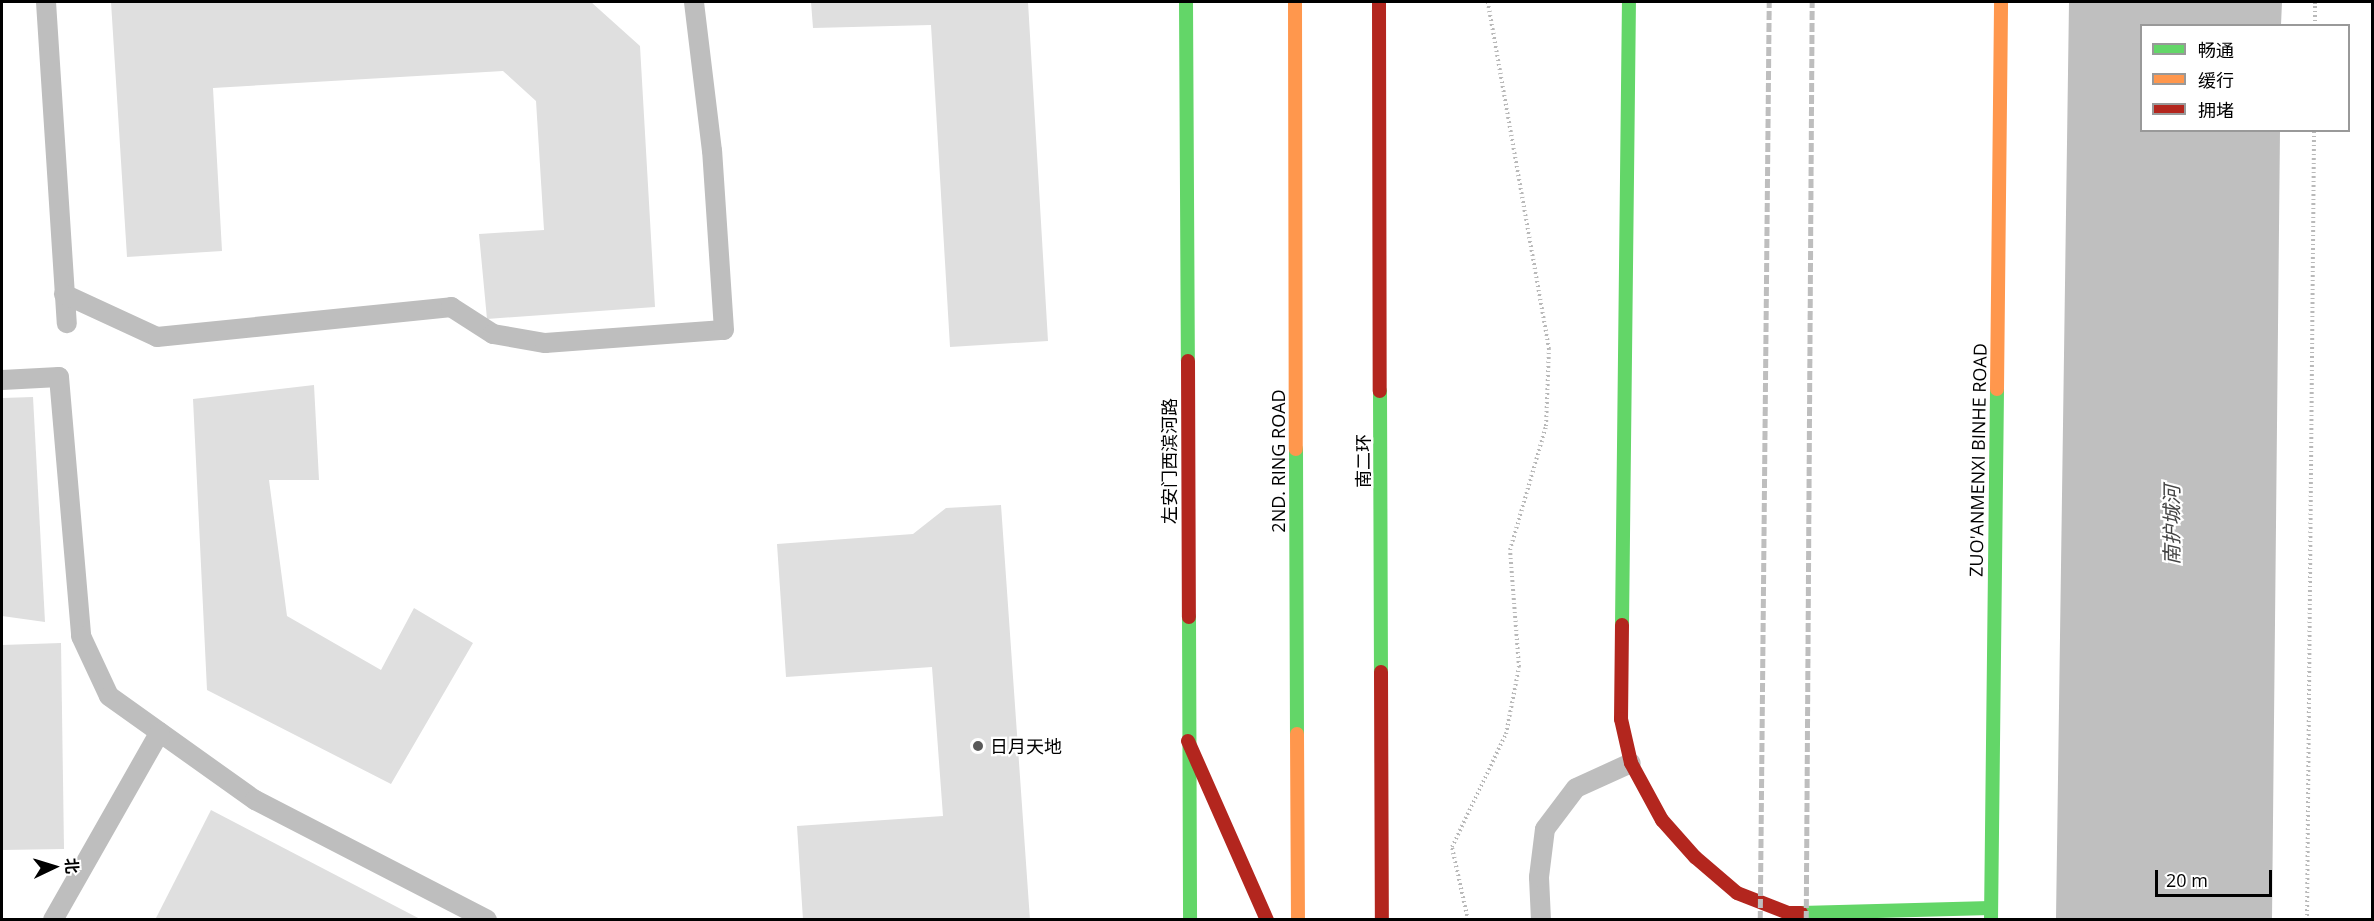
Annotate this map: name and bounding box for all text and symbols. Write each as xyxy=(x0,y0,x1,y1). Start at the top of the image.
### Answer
legend xyxy=(2140,24,2350,132)
text: 畅通 xyxy=(2198,38,2234,62)
text: 缓行 xyxy=(2198,68,2234,92)
text: 拥堵 xyxy=(2198,98,2234,122)
street label: ZUO'ANMENXI BINHE ROAD xyxy=(1965,343,1991,577)
street label: 2ND. RING ROAD xyxy=(1267,389,1289,533)
street label: 左安门西滨河路 xyxy=(1158,398,1180,524)
street label: 南二环 xyxy=(1352,434,1374,488)
water label: 南护城河 xyxy=(2159,485,2183,565)
place label: 日月天地 xyxy=(990,735,1062,757)
marker: 日月天地 xyxy=(971,739,985,753)
north arrow xyxy=(24,837,84,897)
text: 北 xyxy=(60,857,83,874)
scale bar xyxy=(2158,858,2275,896)
text: 20 m xyxy=(2166,868,2208,892)

